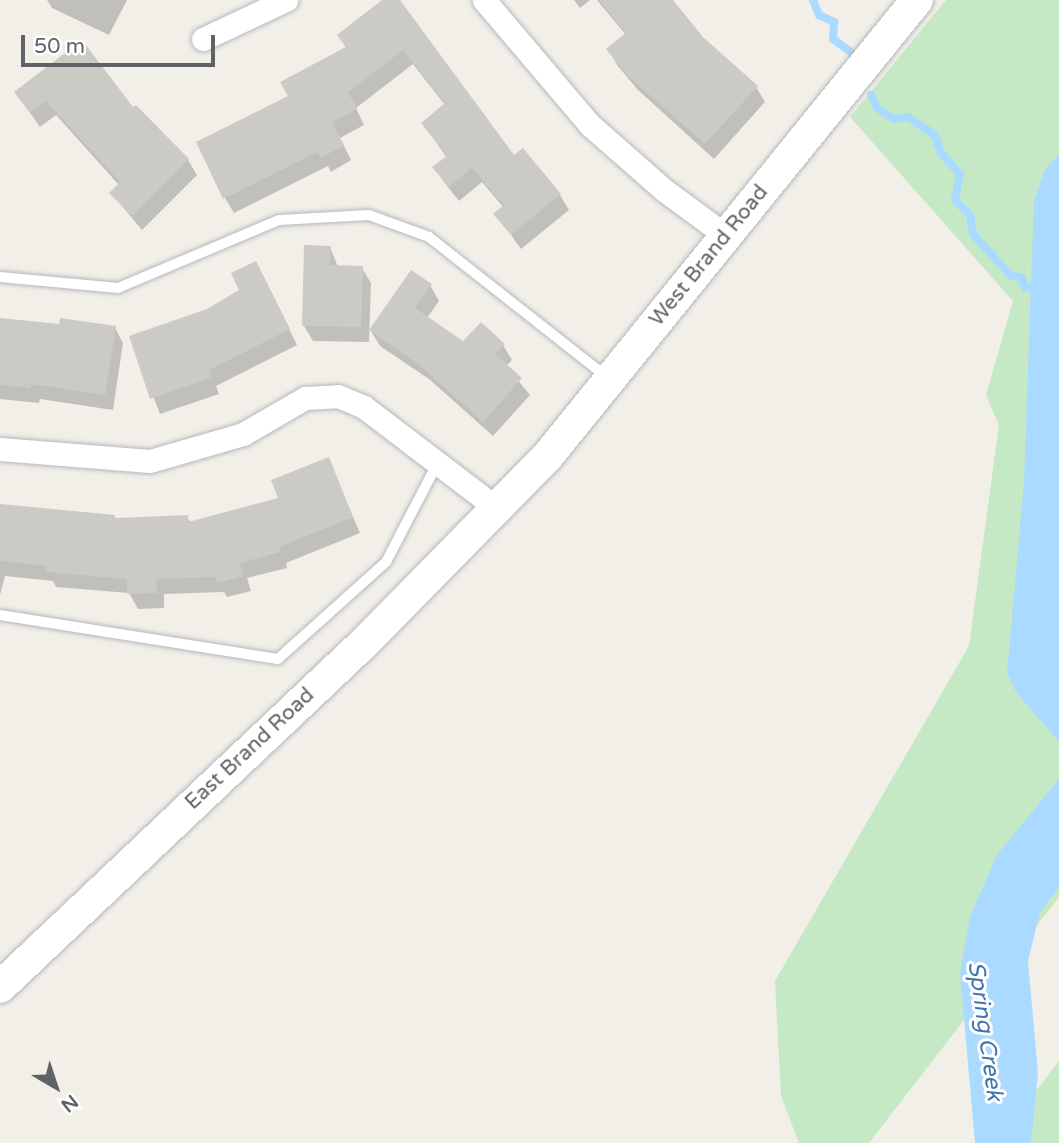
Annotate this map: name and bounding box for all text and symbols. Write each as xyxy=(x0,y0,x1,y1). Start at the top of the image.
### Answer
scale bar xyxy=(24,21,219,65)
text: 50 m xyxy=(34,34,85,59)
street label: West Brand Road xyxy=(644,180,774,332)
street label: East Brand Road xyxy=(180,683,320,815)
water label: Spring Creek xyxy=(962,960,1008,1102)
north arrow xyxy=(21,1052,91,1122)
text: N xyxy=(56,1090,82,1117)

